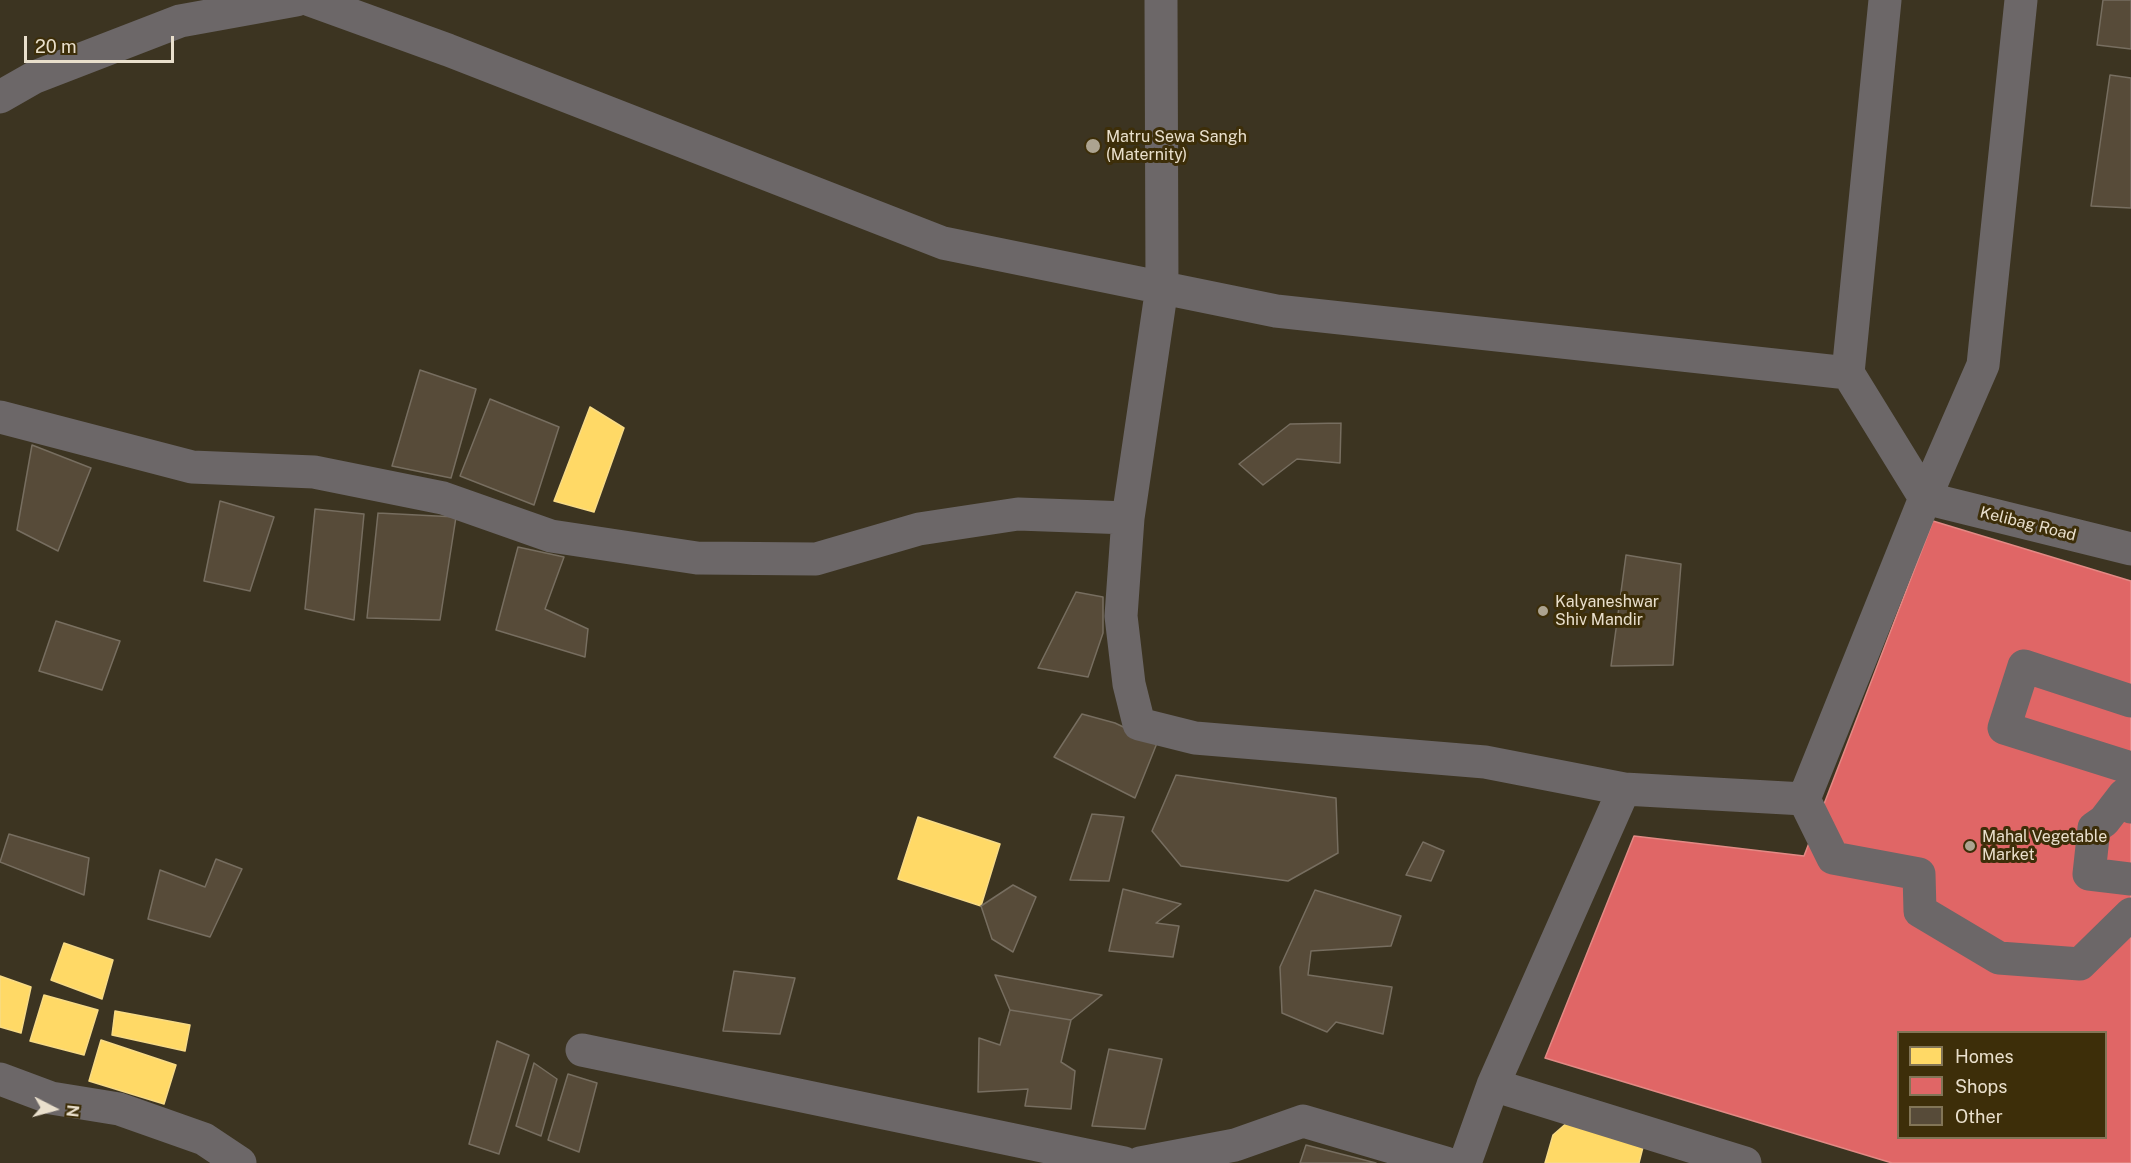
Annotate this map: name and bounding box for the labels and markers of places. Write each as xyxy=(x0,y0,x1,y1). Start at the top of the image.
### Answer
place label: Matru Sewa Sangh (Maternity) xyxy=(1106,127,1247,165)
marker: Matru Sewa Sangh (Maternity) xyxy=(1084,137,1102,155)
place label: Kalyaneshwar Shiv Mandir xyxy=(1555,592,1659,630)
marker: Kalyaneshwar Shiv Mandir xyxy=(1536,604,1550,618)
place label: Mahal Vegetable Market xyxy=(1982,827,2107,865)
marker: Mahal Vegetable Market xyxy=(1963,839,1977,853)

